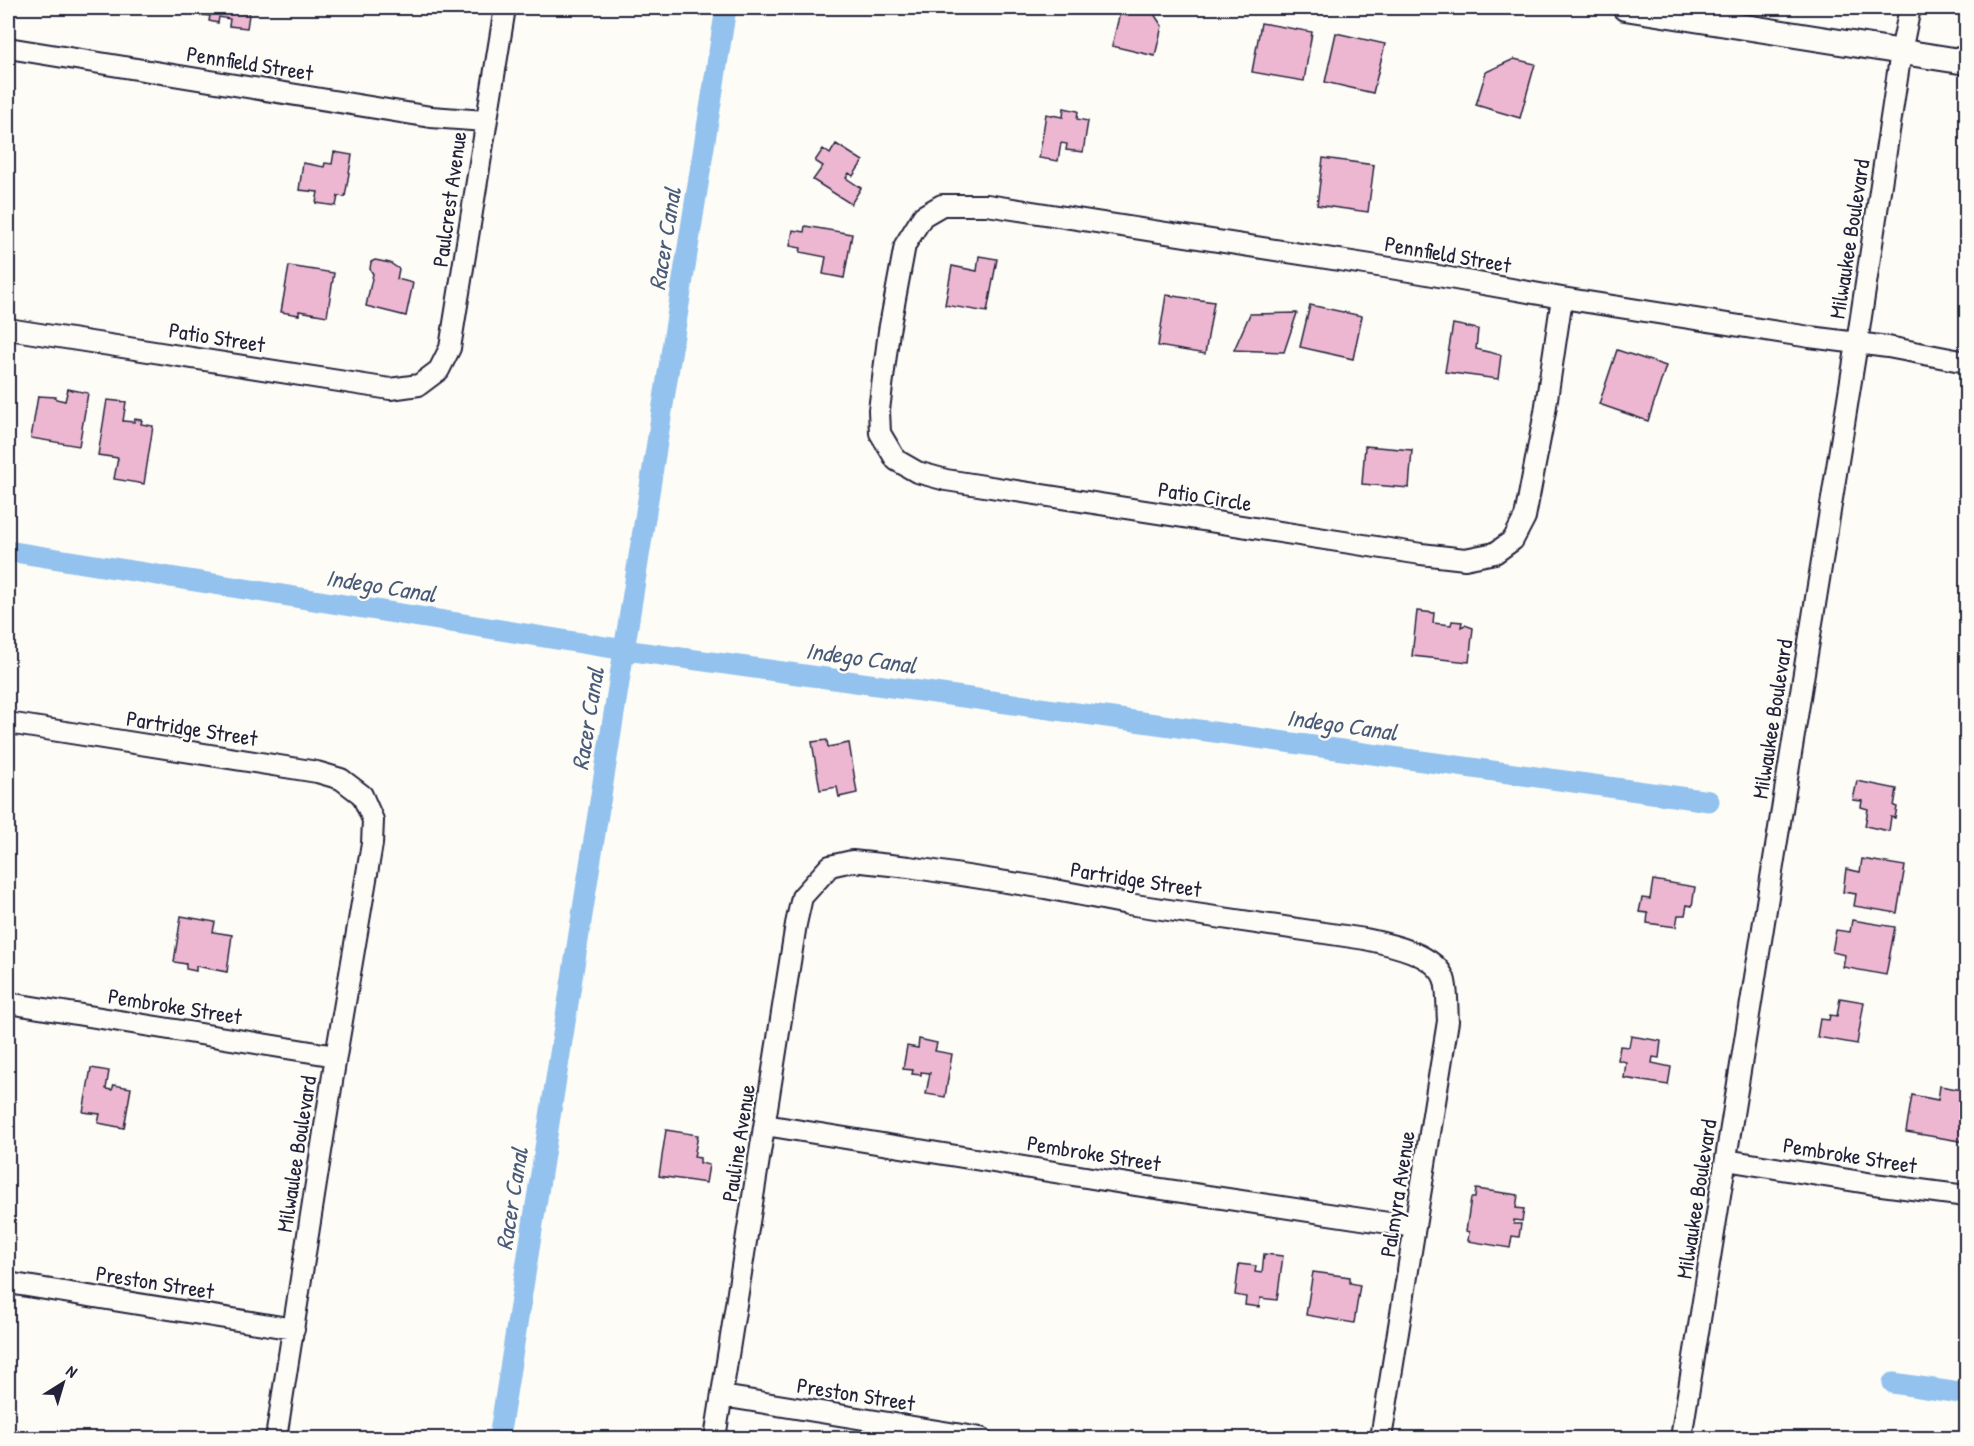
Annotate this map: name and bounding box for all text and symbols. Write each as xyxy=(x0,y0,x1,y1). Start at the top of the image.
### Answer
street label: Pennfield Street xyxy=(185,38,316,88)
street label: Paulcrest Avenue xyxy=(425,129,473,269)
street label: Milwaukee Boulevard xyxy=(1822,157,1876,321)
water label: Racer Canal xyxy=(640,184,688,292)
street label: Pennfield Street xyxy=(1383,228,1514,280)
street label: Patio Street xyxy=(167,315,268,359)
street label: Patio Circle xyxy=(1156,474,1254,518)
water label: Indego Canal xyxy=(324,561,440,611)
water label: Indego Canal xyxy=(804,633,920,682)
street label: Milwaukee Boulevard xyxy=(1745,637,1799,801)
water label: Racer Canal xyxy=(563,664,611,772)
water label: Indego Canal xyxy=(1285,700,1401,749)
street label: Partridge Street xyxy=(124,703,260,753)
street label: Partridge Street xyxy=(1068,854,1204,904)
street label: Pembroke Street xyxy=(106,981,244,1031)
street label: Milwaulee Boulevard xyxy=(269,1073,323,1234)
street label: Pauline Avenue xyxy=(714,1082,762,1204)
street label: Milwaukee Boulevard xyxy=(1669,1117,1723,1281)
street label: Pembroke Street xyxy=(1025,1128,1163,1178)
street label: Palmyra Avenue xyxy=(1372,1129,1422,1259)
street label: Pembroke Street xyxy=(1781,1130,1919,1180)
water label: Racer Canal xyxy=(487,1144,535,1252)
street label: Preston Street xyxy=(94,1258,217,1306)
north arrow xyxy=(33,1353,93,1413)
text: N xyxy=(62,1360,82,1383)
street label: Preston Street xyxy=(795,1370,918,1418)

